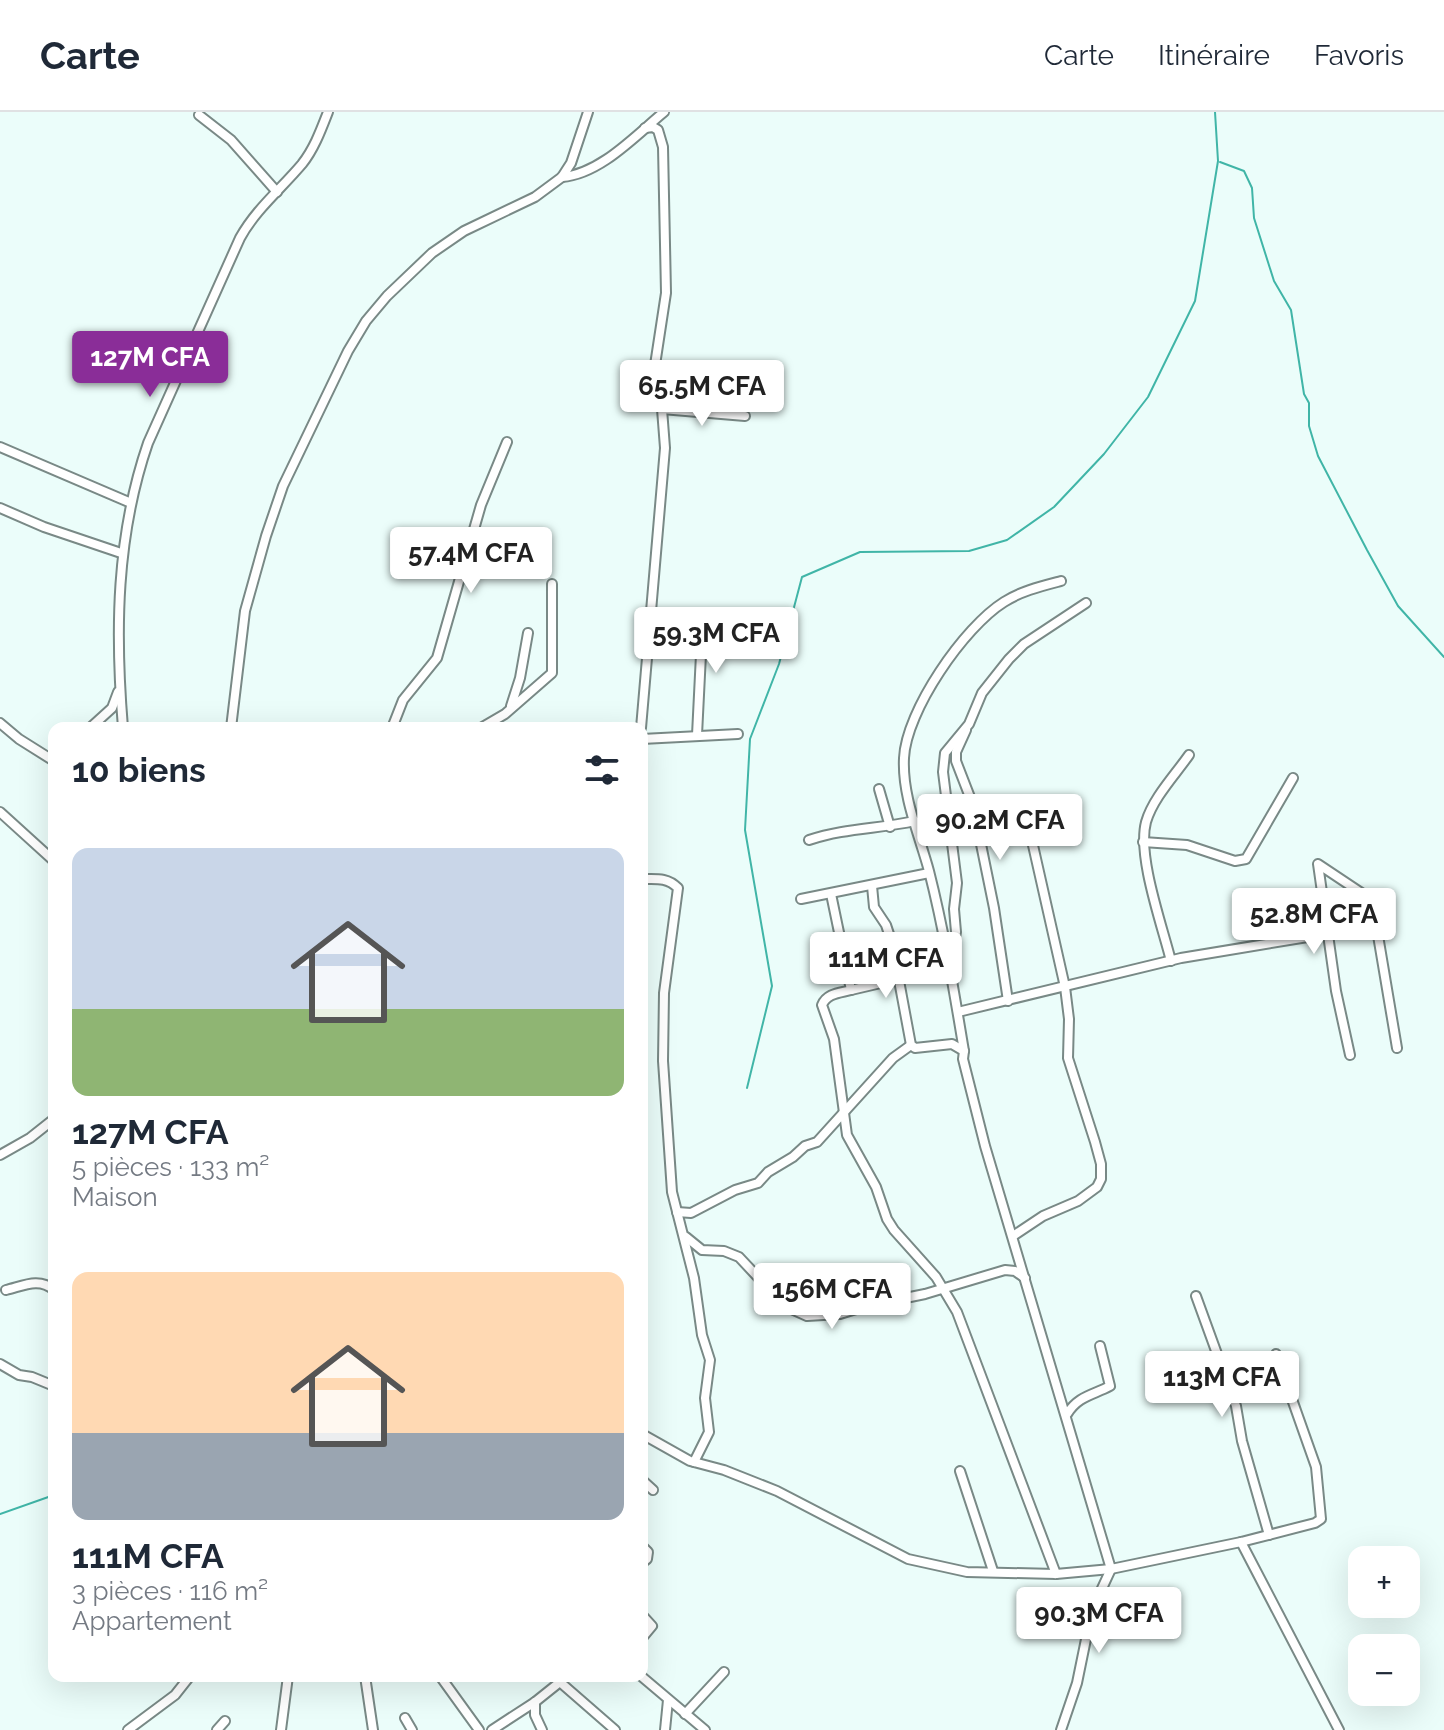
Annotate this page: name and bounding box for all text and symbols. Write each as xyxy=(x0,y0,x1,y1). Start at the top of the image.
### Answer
text: Carte xyxy=(40,33,140,78)
text: Carte xyxy=(1044,39,1114,72)
text: Itinéraire xyxy=(1158,39,1270,72)
text: Favoris xyxy=(1314,39,1404,72)
pin: 127M CFA xyxy=(67,331,233,399)
text: 127M CFA xyxy=(90,342,210,372)
pin: 65.5M CFA xyxy=(610,360,794,428)
text: 65.5M CFA xyxy=(638,371,766,401)
pin: 57.4M CFA xyxy=(379,527,563,595)
text: 57.4M CFA xyxy=(408,538,534,568)
pin: 59.3M CFA xyxy=(624,607,808,675)
text: 59.3M CFA xyxy=(652,618,780,648)
icon: filters xyxy=(580,748,624,792)
text: 10 biens xyxy=(72,750,206,790)
pin: 90.2M CFA xyxy=(908,794,1092,862)
text: 90.2M CFA xyxy=(935,805,1065,835)
pin: 52.8M CFA xyxy=(1222,888,1406,956)
text: 52.8M CFA xyxy=(1250,899,1378,929)
icon: home xyxy=(276,900,420,1044)
pin: 111M CFA xyxy=(803,932,969,1000)
text: 111M CFA xyxy=(828,943,944,973)
text: 127M CFA xyxy=(72,1112,229,1152)
text: 5 pièces · 133 m² xyxy=(72,1152,269,1182)
text: Maison xyxy=(72,1182,158,1212)
pin: 156M CFA xyxy=(749,1263,915,1331)
text: 156M CFA xyxy=(772,1274,892,1304)
icon: home xyxy=(276,1324,420,1468)
pin: 113M CFA xyxy=(1139,1351,1305,1419)
text: 113M CFA xyxy=(1163,1362,1281,1392)
text: 111M CFA xyxy=(72,1536,224,1576)
map controls xyxy=(1348,1546,1420,1706)
button: + xyxy=(1348,1546,1420,1618)
text: 3 pièces · 116 m² xyxy=(72,1576,268,1606)
pin: 90.3M CFA xyxy=(1007,1587,1191,1655)
text: 90.3M CFA xyxy=(1034,1598,1164,1628)
text: Appartement xyxy=(72,1606,232,1636)
button: − xyxy=(1348,1634,1420,1706)

